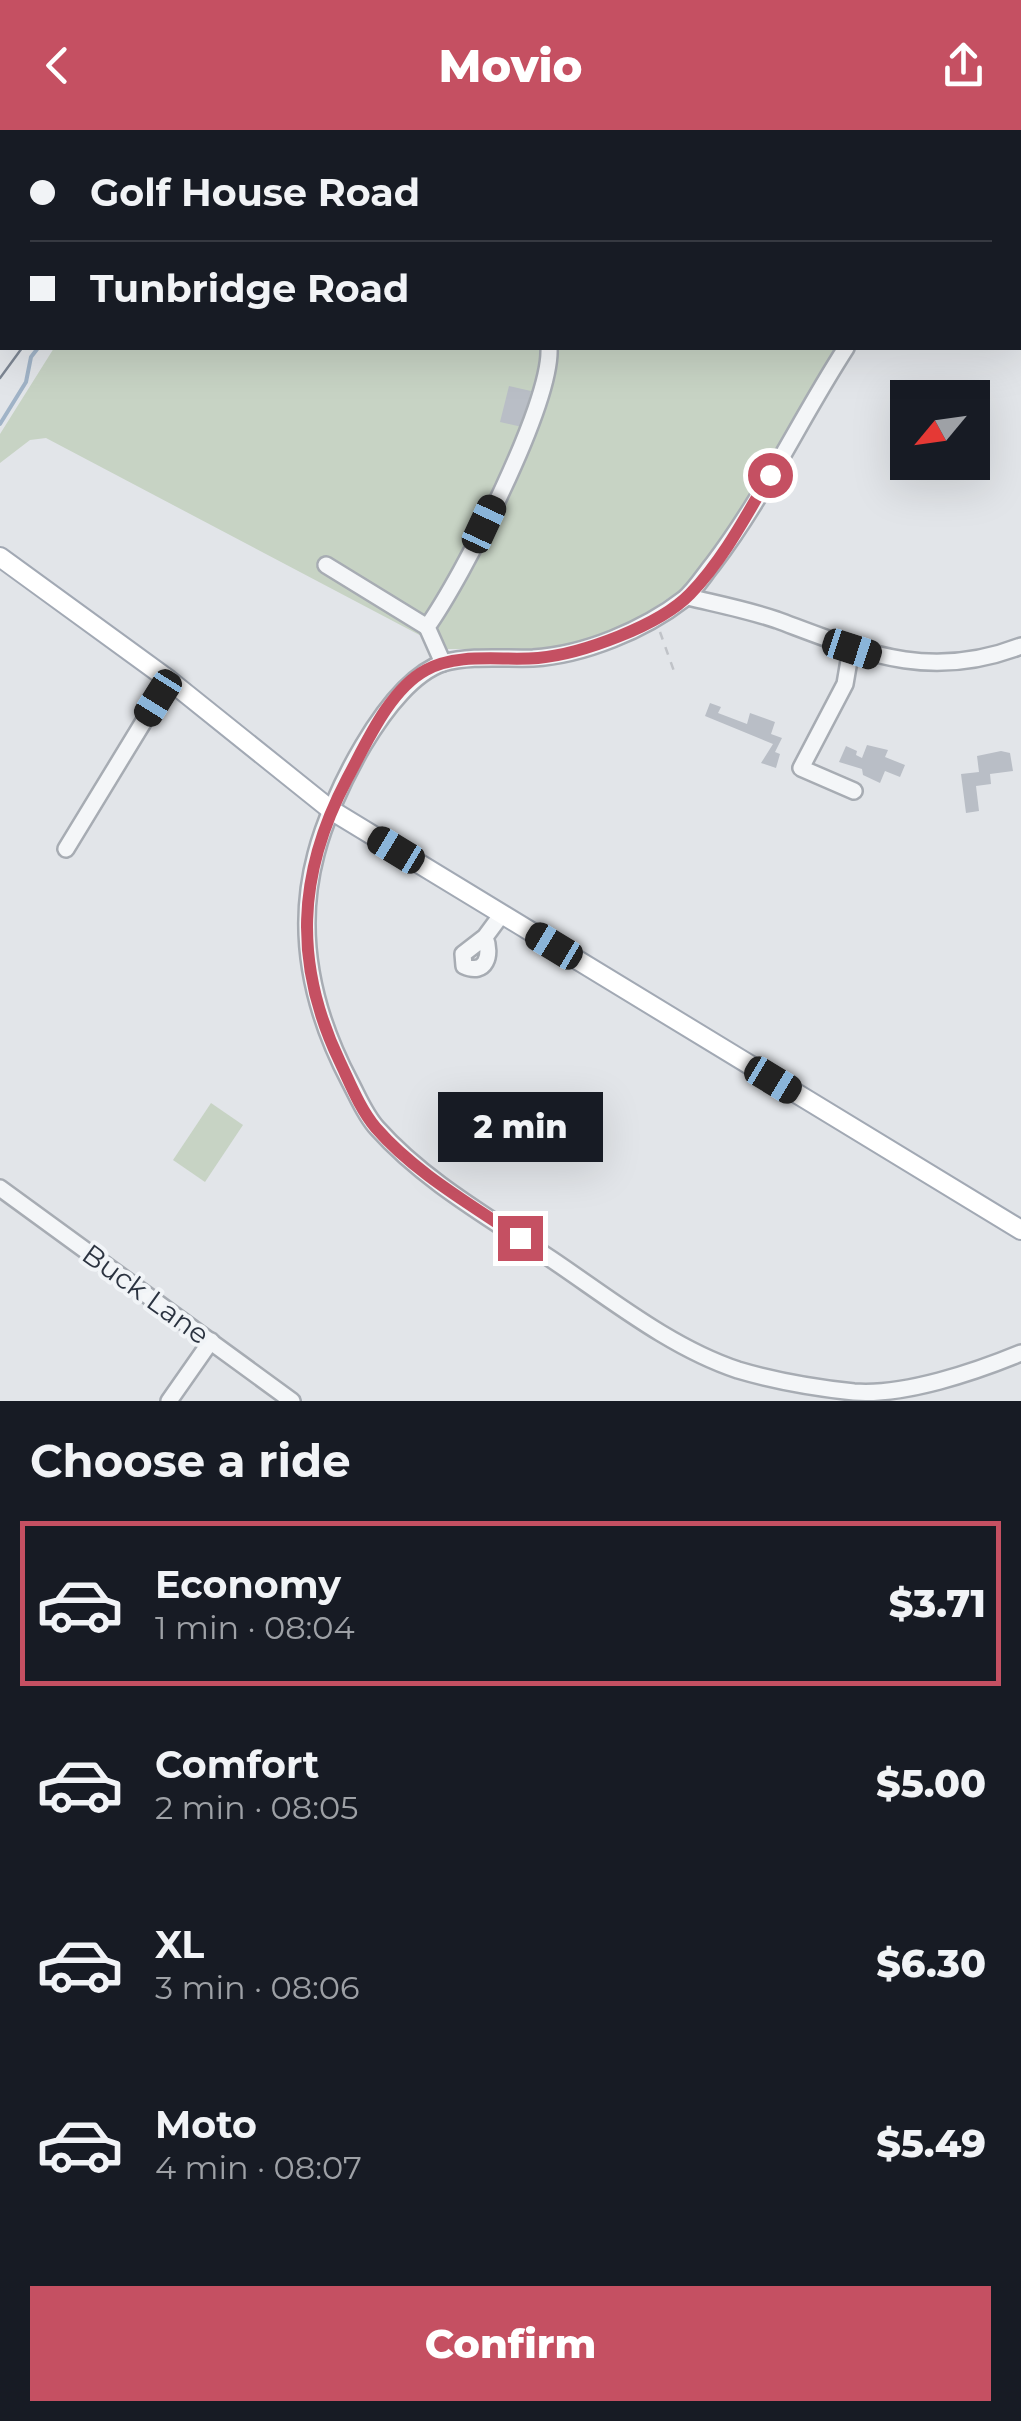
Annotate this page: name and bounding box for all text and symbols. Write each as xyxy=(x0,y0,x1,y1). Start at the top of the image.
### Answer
icon: back xyxy=(30,38,85,93)
text: Movio xyxy=(438,38,583,93)
icon: share xyxy=(936,38,991,93)
text: Golf House Road xyxy=(90,169,420,216)
text: Tunbridge Road xyxy=(90,265,409,312)
north arrow xyxy=(890,380,990,480)
map controls xyxy=(890,380,990,480)
route start xyxy=(748,453,793,498)
car xyxy=(458,490,510,558)
car xyxy=(819,625,885,673)
car xyxy=(129,665,187,731)
car xyxy=(363,822,429,878)
car xyxy=(521,918,587,974)
car xyxy=(740,1052,806,1108)
callout: 2 min xyxy=(438,1093,602,1163)
text: 2 min xyxy=(473,1107,568,1146)
route end xyxy=(498,1216,543,1261)
street label: Buck Lane xyxy=(76,1237,216,1351)
text: Choose a ride xyxy=(30,1433,351,1488)
icon: car xyxy=(35,1559,125,1649)
text: Economy xyxy=(155,1561,341,1608)
text: $3.71 xyxy=(889,1580,986,1627)
text: 1 min · 08:04 xyxy=(155,1608,355,1647)
icon: car xyxy=(35,1739,125,1829)
text: Comfort xyxy=(155,1741,319,1788)
text: $5.00 xyxy=(876,1760,986,1807)
text: 2 min · 08:05 xyxy=(155,1788,358,1827)
icon: car xyxy=(35,1919,125,2009)
text: XL xyxy=(155,1921,204,1968)
text: $6.30 xyxy=(876,1940,986,1987)
text: 3 min · 08:06 xyxy=(155,1968,360,2007)
icon: car xyxy=(35,2099,125,2189)
text: Moto xyxy=(155,2101,257,2148)
text: $5.49 xyxy=(876,2120,986,2167)
text: 4 min · 08:07 xyxy=(155,2148,362,2187)
button: Confirm xyxy=(30,2286,991,2401)

